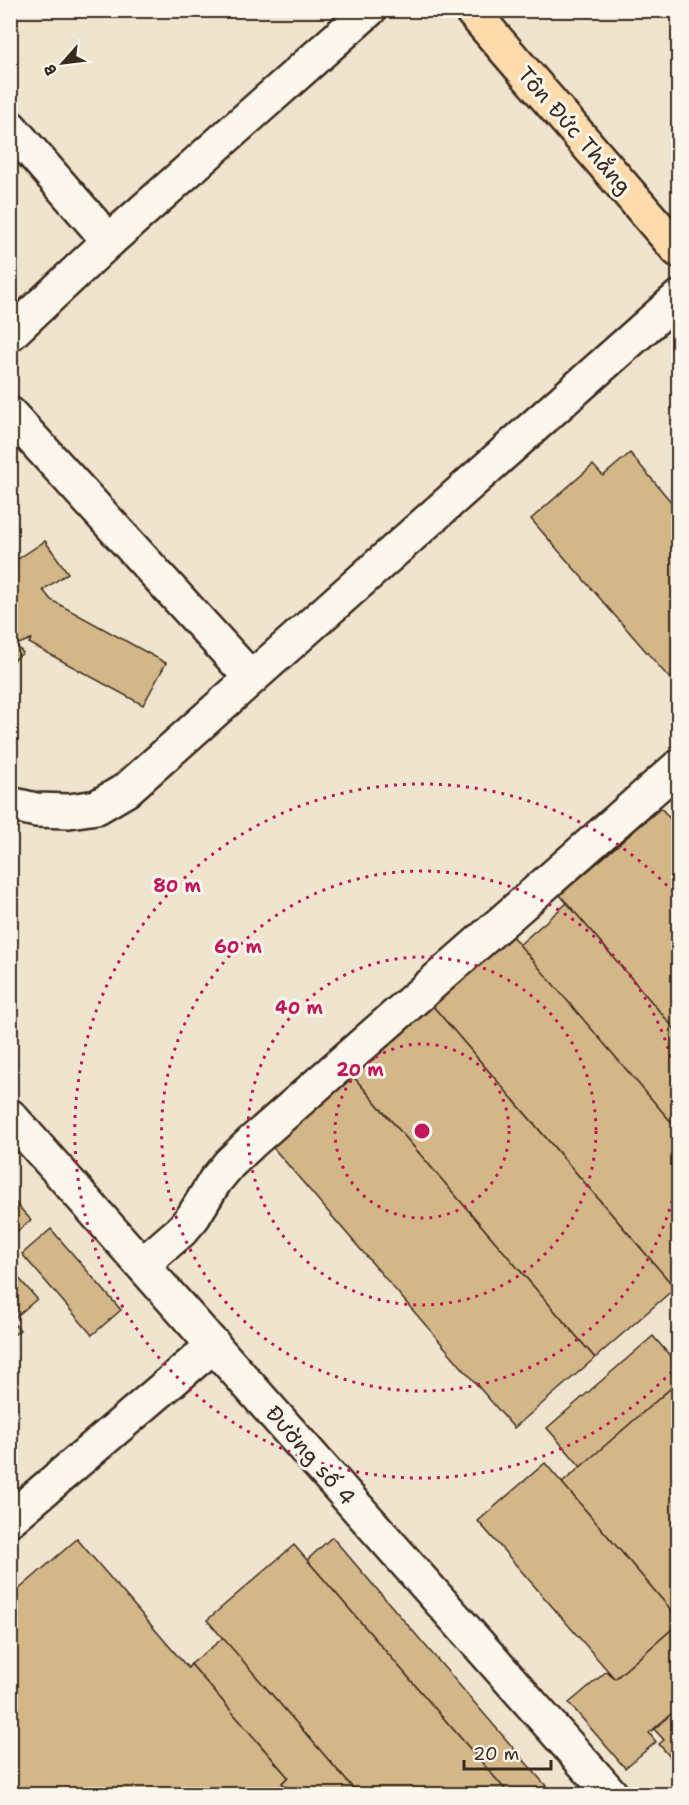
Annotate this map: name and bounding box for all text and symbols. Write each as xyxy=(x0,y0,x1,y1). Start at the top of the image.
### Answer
north arrow xyxy=(33,33,93,93)
text: B xyxy=(39,60,62,79)
street label: Tôn Đức Thắng xyxy=(511,60,638,200)
text: 80 m xyxy=(153,874,201,898)
text: 60 m xyxy=(214,935,262,959)
text: 40 m xyxy=(275,996,323,1020)
text: 20 m xyxy=(336,1058,384,1082)
centre of rings xyxy=(412,1121,432,1141)
street label: Đường số 4 xyxy=(259,1399,362,1511)
scale bar xyxy=(464,1733,551,1771)
text: 20 m xyxy=(473,1742,519,1766)

